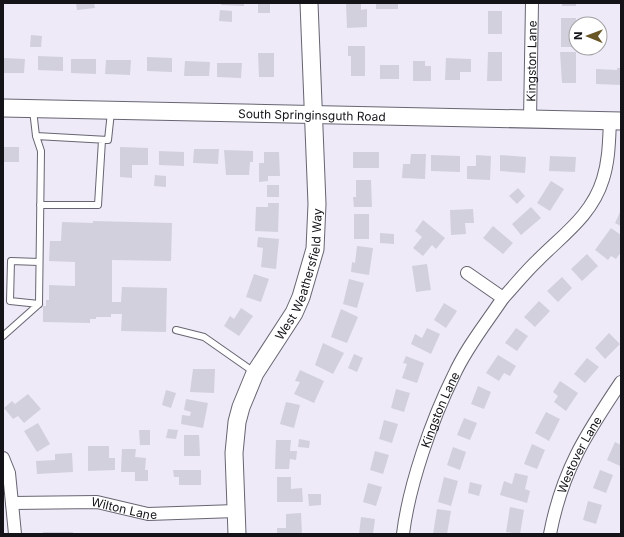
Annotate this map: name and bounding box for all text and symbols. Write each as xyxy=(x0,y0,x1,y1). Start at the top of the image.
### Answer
north arrow xyxy=(568,16,608,56)
street label: Kingston Lane xyxy=(523,20,539,102)
text: N xyxy=(571,32,585,40)
street label: South Springinsguth Road xyxy=(238,105,386,124)
street label: West Weathersfield Way xyxy=(271,208,324,342)
street label: Kingston Lane xyxy=(417,369,462,450)
street label: Westover Lane xyxy=(554,413,604,495)
street label: Wilton Lane xyxy=(90,493,157,522)

